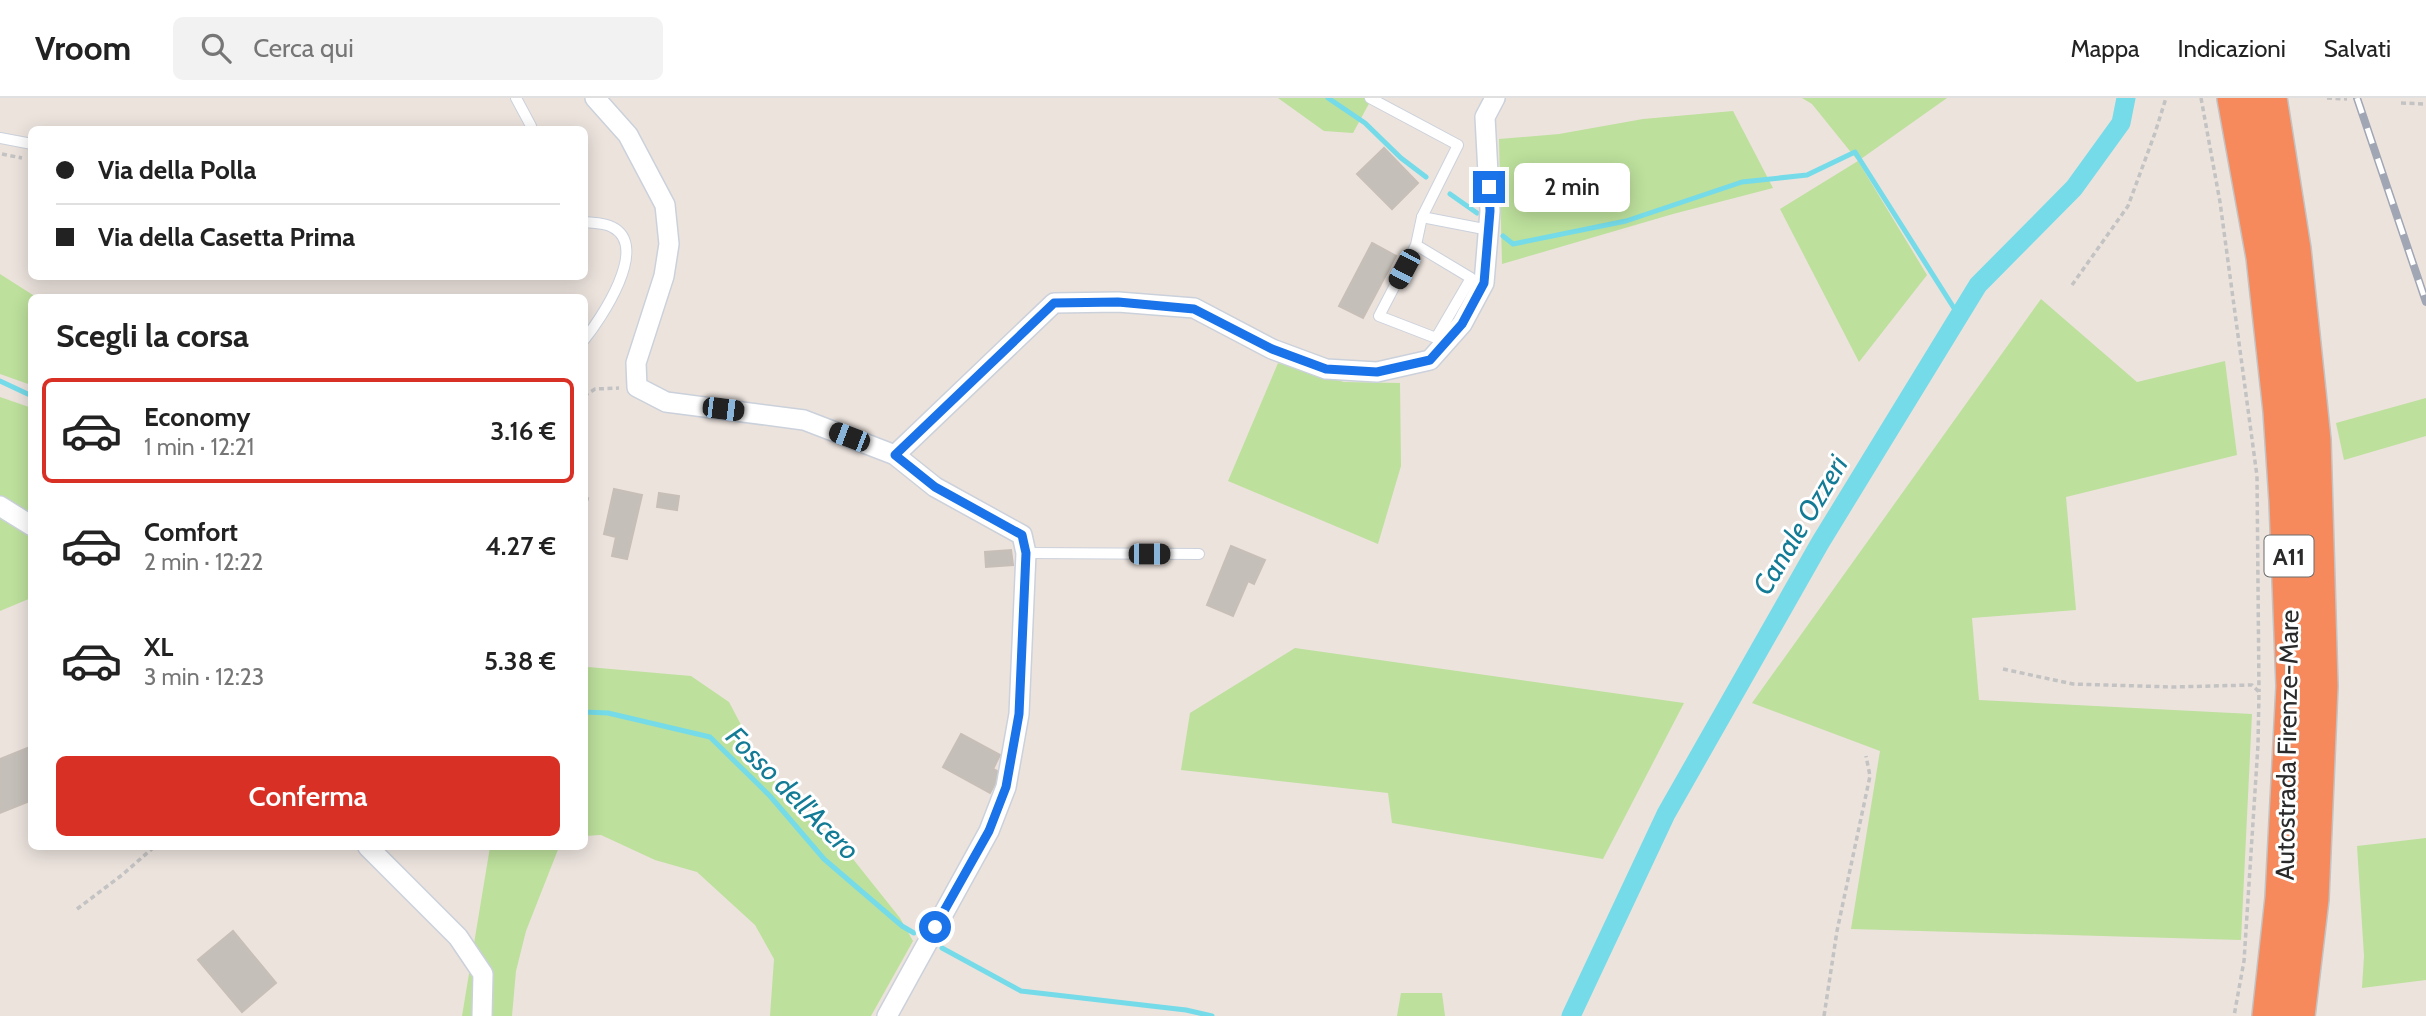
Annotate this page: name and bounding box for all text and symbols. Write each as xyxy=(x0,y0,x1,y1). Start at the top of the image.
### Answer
search box xyxy=(173,17,663,80)
text: Vroom xyxy=(35,28,131,68)
icon: search xyxy=(197,29,235,67)
text: Cerca qui xyxy=(253,32,354,64)
text: Mappa xyxy=(2070,34,2140,63)
text: Indicazioni xyxy=(2178,34,2286,63)
text: Salvati xyxy=(2324,34,2391,63)
text: Via della Polla xyxy=(98,154,256,186)
callout: 2 min xyxy=(1514,162,1629,212)
route end xyxy=(1473,171,1505,203)
text: 2 min xyxy=(1544,173,1600,201)
text: Via della Casetta Prima xyxy=(98,221,355,253)
car xyxy=(1385,246,1424,292)
text: Scegli la corsa xyxy=(56,316,249,355)
car xyxy=(701,396,746,422)
icon: car xyxy=(60,399,123,462)
text: Economy xyxy=(144,401,250,433)
text: 3.16 € xyxy=(490,415,556,447)
car xyxy=(826,420,873,454)
text: 1 min · 12:21 xyxy=(144,433,254,461)
water label: Canale Ozzeri xyxy=(1745,448,1855,601)
icon: car xyxy=(60,514,123,577)
text: Comfort xyxy=(144,516,238,548)
text: 4.27 € xyxy=(485,530,556,562)
road number: A11 xyxy=(2264,536,2314,576)
car xyxy=(1129,544,1171,565)
text: 2 min · 12:22 xyxy=(144,548,263,576)
street label: Autostrada Firenze-Mare xyxy=(2269,609,2305,881)
icon: car xyxy=(60,629,123,692)
text: XL xyxy=(144,631,173,663)
text: 5.38 € xyxy=(484,645,556,677)
text: 3 min · 12:23 xyxy=(144,663,264,691)
water label: Fosso dell'Acero xyxy=(719,719,867,867)
button: Conferma xyxy=(56,756,560,836)
route start xyxy=(919,911,951,943)

